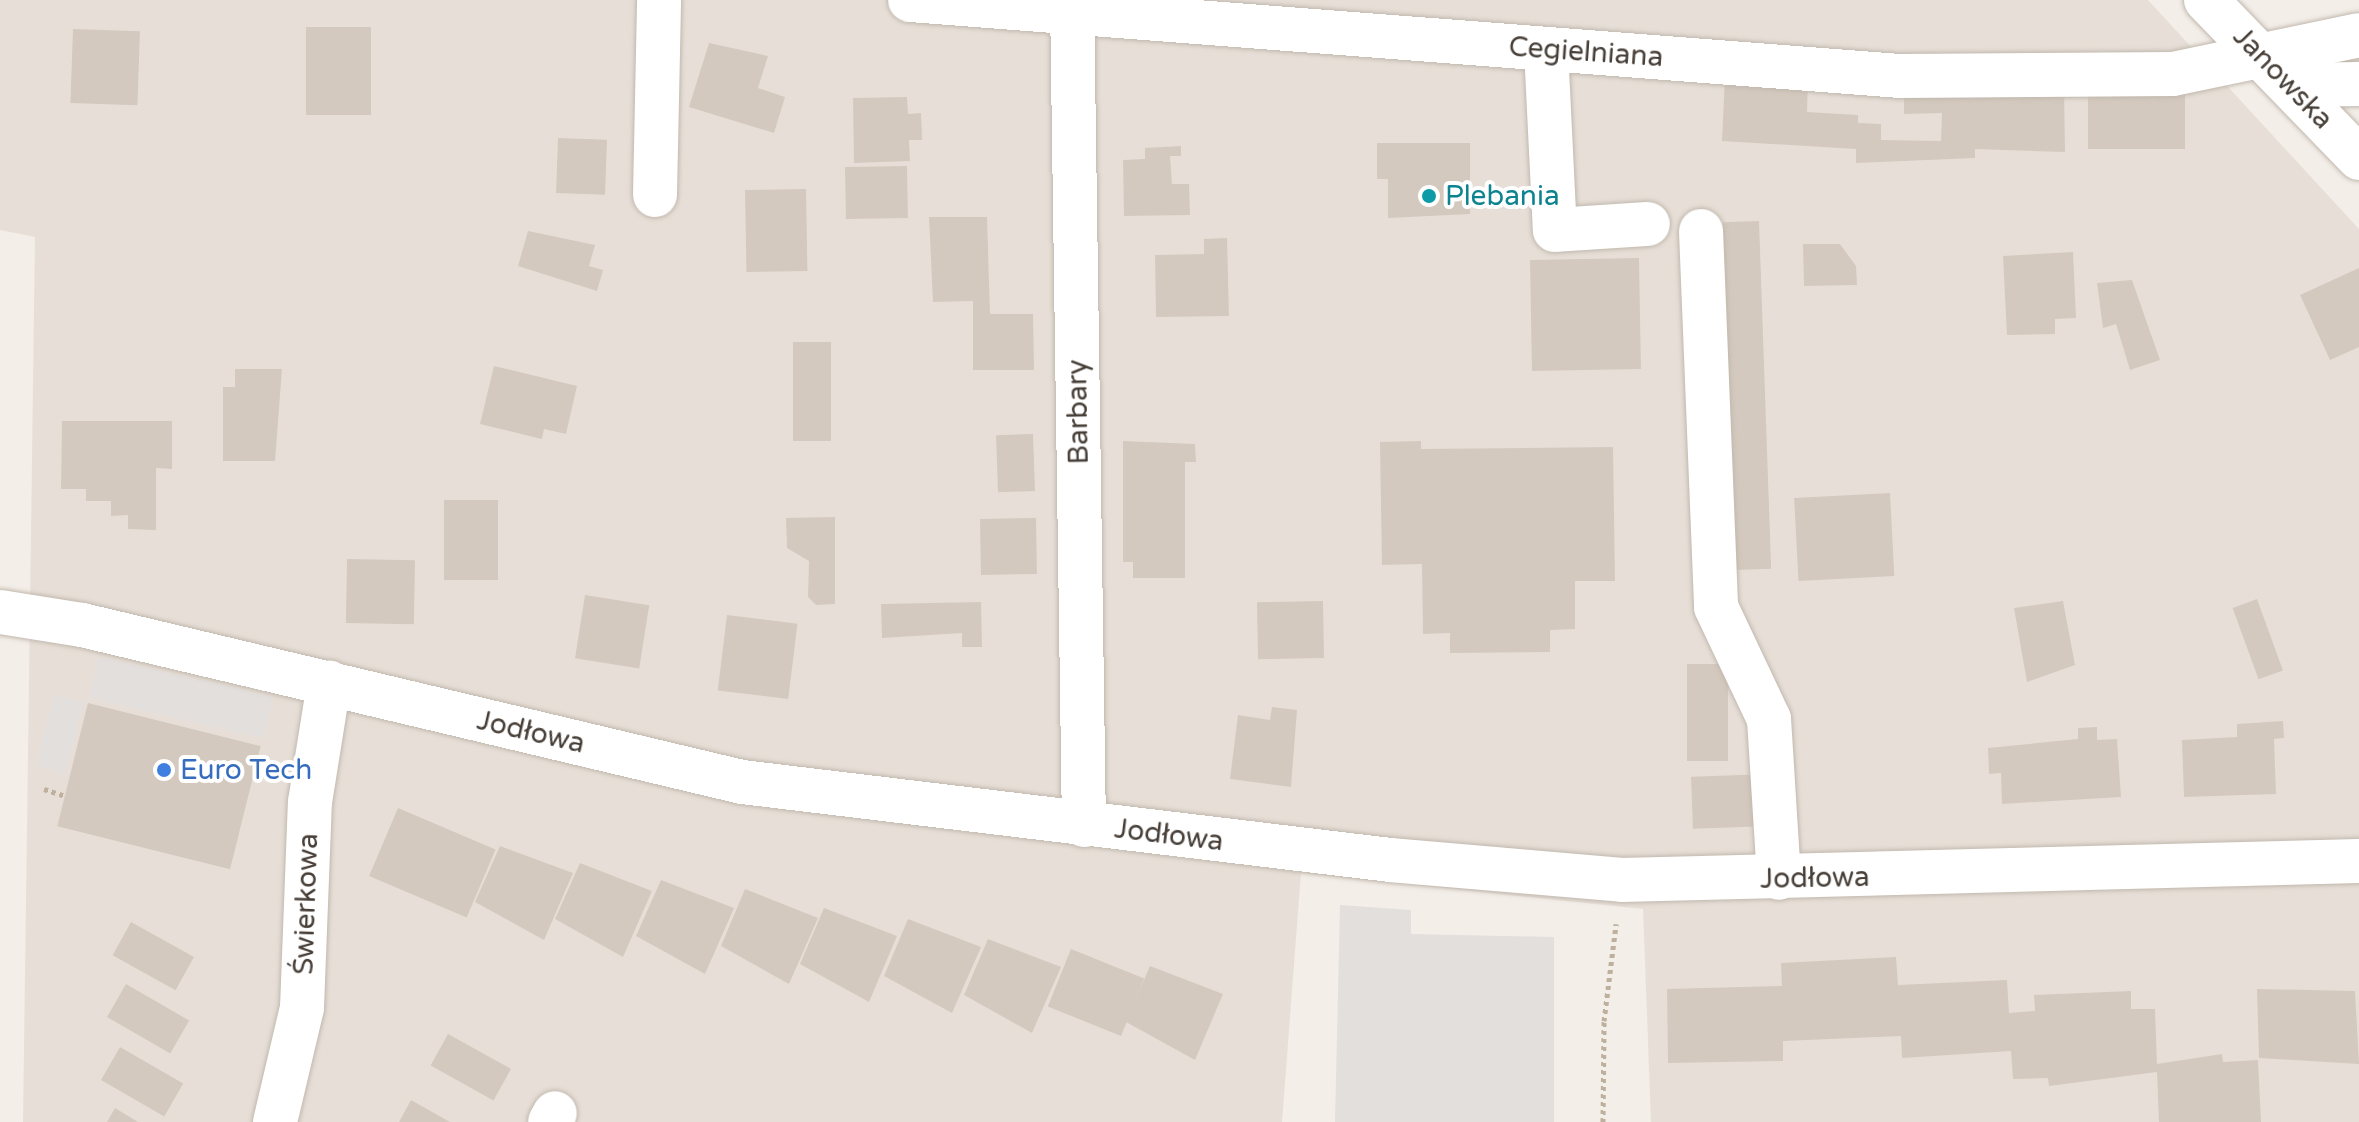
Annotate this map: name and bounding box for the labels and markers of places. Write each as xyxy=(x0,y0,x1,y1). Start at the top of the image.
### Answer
place label: Plebania xyxy=(1445,179,1560,213)
marker: Plebania xyxy=(1420,187,1438,205)
place label: Euro Tech xyxy=(180,753,312,787)
marker: Euro Tech xyxy=(155,761,173,779)

